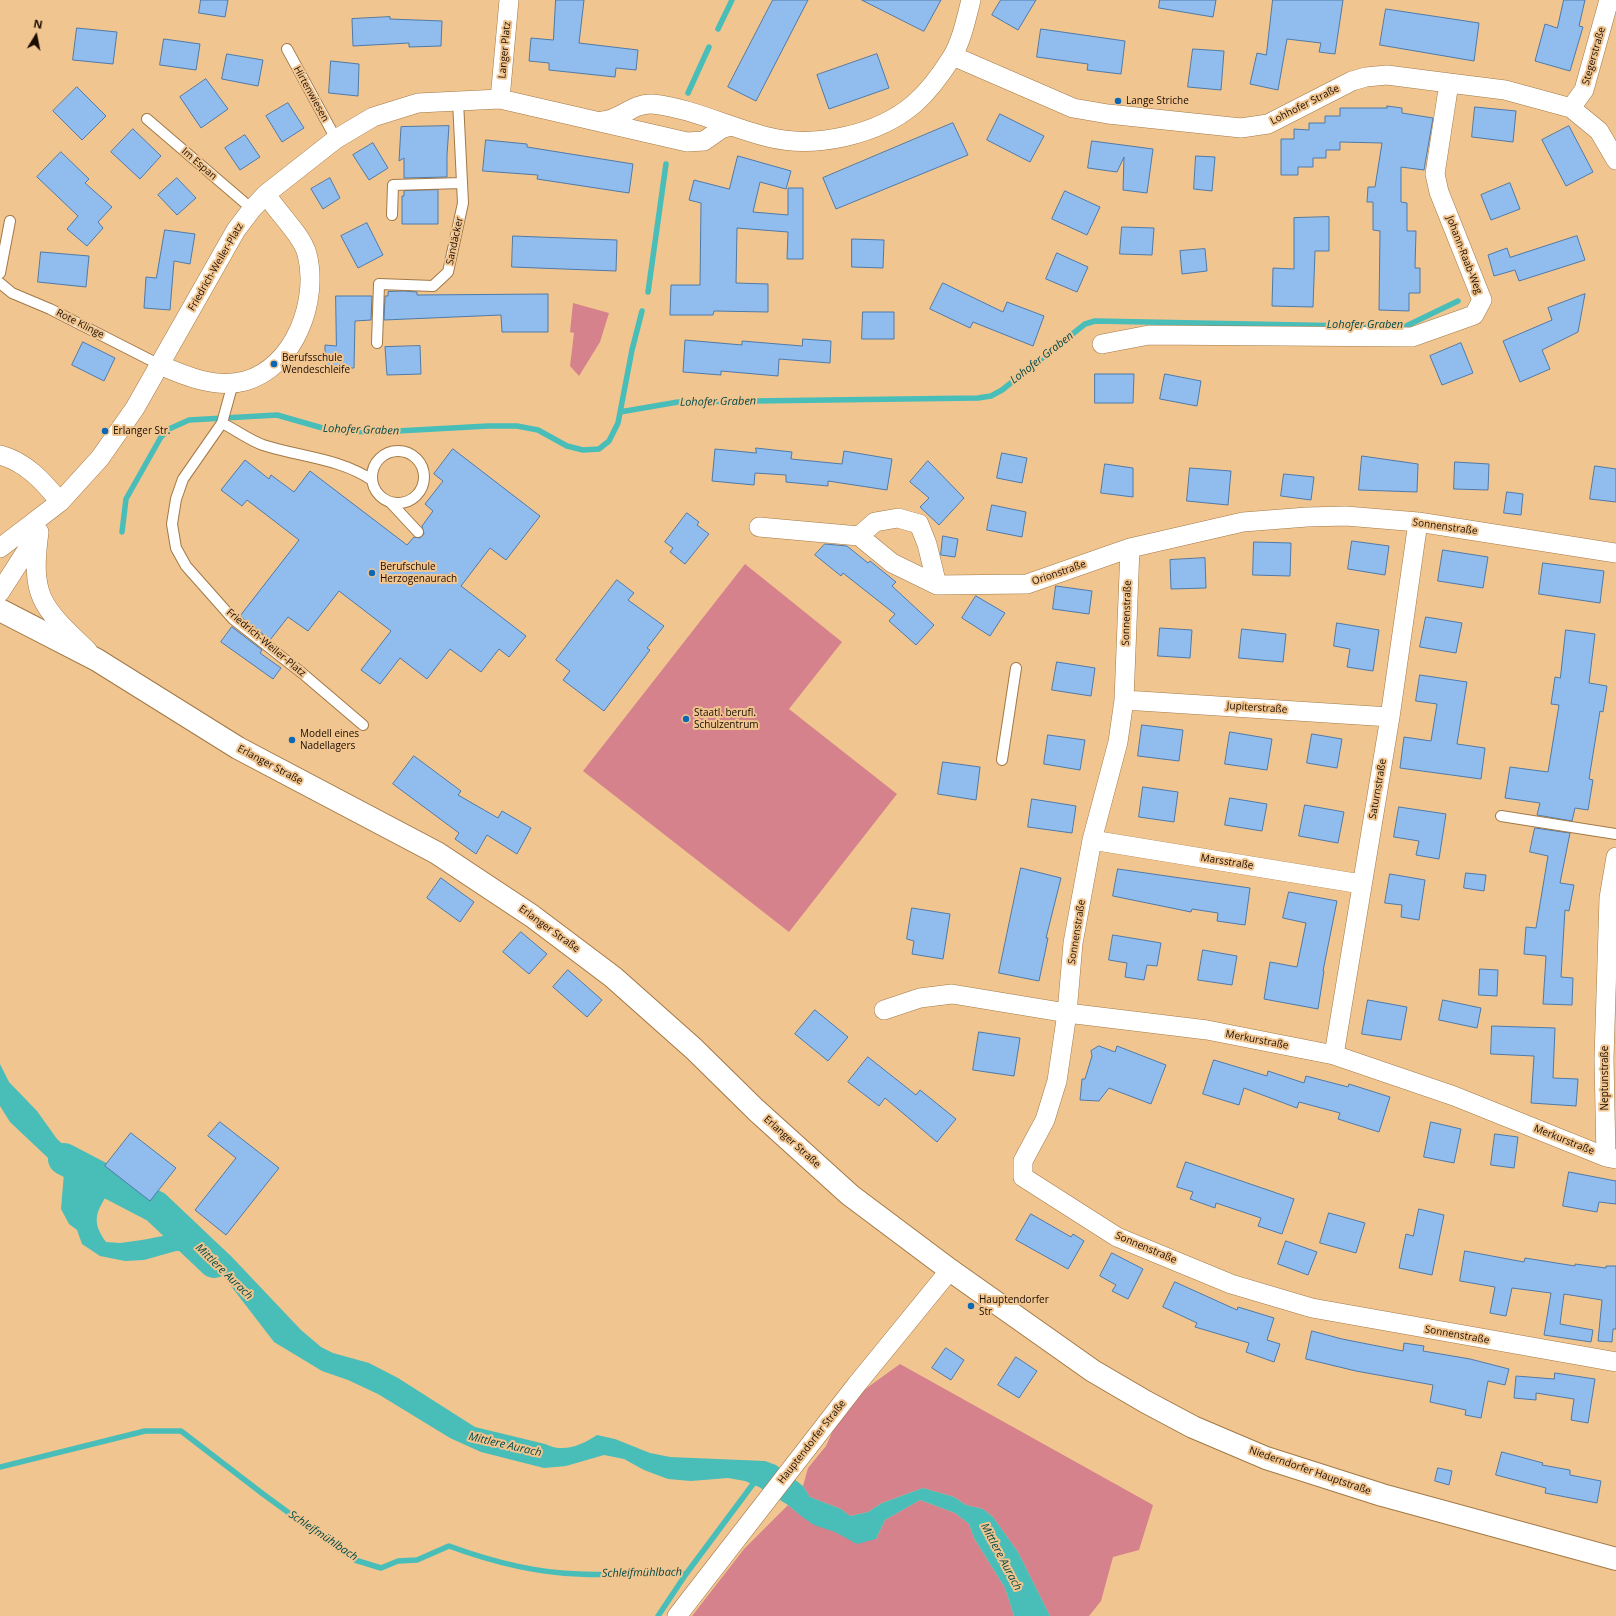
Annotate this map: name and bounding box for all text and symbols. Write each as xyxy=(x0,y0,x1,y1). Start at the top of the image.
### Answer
north arrow xyxy=(16,16,56,56)
text: N xyxy=(32,16,44,32)
street label: Langer Platz xyxy=(497,21,513,79)
street label: Stegerstraße xyxy=(1580,26,1608,86)
street label: Hirtenwiesen xyxy=(291,64,331,124)
street label: Lohhofer Straße xyxy=(1269,82,1341,128)
place label: Lange Striche xyxy=(1126,95,1189,107)
marker: Lange Striche xyxy=(1113,96,1123,106)
street label: Im Espan xyxy=(179,145,219,183)
street label: Johann-Raab-Weg xyxy=(1444,214,1484,296)
street label: Sandäcker xyxy=(444,216,466,266)
street label: Friedrich-Weiler-Platz xyxy=(186,221,246,313)
street label: Rote Klinge xyxy=(54,307,106,341)
water label: Lohofer Graben xyxy=(1327,318,1403,332)
water label: Lohofer Graben xyxy=(1008,329,1076,387)
place label: Berufsschule Wendeschleife xyxy=(282,352,350,376)
marker: Berufsschule Wendeschleife xyxy=(269,359,279,369)
water label: Lohofer Graben xyxy=(680,395,756,409)
water label: Lohofer Graben xyxy=(323,422,399,438)
place label: Erlanger Str. xyxy=(113,425,170,437)
marker: Erlanger Str. xyxy=(100,426,110,436)
street label: Sonnenstraße xyxy=(1412,517,1478,537)
street label: Orionstraße xyxy=(1030,558,1088,588)
place label: Berufschule Herzogenaurach xyxy=(380,561,457,584)
marker: Berufschule Herzogenaurach xyxy=(367,568,377,578)
street label: Sonnenstraße xyxy=(1120,580,1134,646)
street label: Friedrich-Weiler-Platz xyxy=(224,606,308,680)
street label: Jupiterstraße xyxy=(1226,700,1288,716)
place label: Staatl. berufl. Schulzentrum xyxy=(694,707,759,730)
marker: Staatl. berufl. Schulzentrum xyxy=(681,714,691,724)
place label: Modell eines Nadellagers xyxy=(300,728,359,752)
marker: Modell eines Nadellagers xyxy=(287,735,297,745)
street label: Erlanger Straße xyxy=(235,743,305,787)
street label: Saturnstraße xyxy=(1367,758,1389,820)
street label: Marsstraße xyxy=(1200,852,1254,872)
street label: Sonnenstraße xyxy=(1066,899,1088,965)
street label: Erlanger Straße xyxy=(516,903,582,955)
street label: Merkurstraße xyxy=(1224,1028,1290,1052)
street label: Neptunstraße xyxy=(1599,1046,1611,1110)
street label: Erlanger Straße xyxy=(761,1113,823,1171)
street label: Merkurstraße xyxy=(1532,1122,1596,1158)
street label: Sonnenstraße xyxy=(1114,1230,1178,1266)
water label: Mittlere Aurach xyxy=(193,1241,255,1303)
place label: Hauptendorfer Str xyxy=(979,1294,1049,1318)
marker: Hauptendorfer Str xyxy=(966,1301,976,1311)
street label: Sonnenstraße xyxy=(1424,1323,1490,1347)
street label: Hauptendorfer Straße xyxy=(776,1398,848,1486)
water label: Mittlere Aurach xyxy=(467,1430,543,1460)
street label: Niederndorfer Hauptstraße xyxy=(1248,1444,1372,1498)
water label: Schleifmühlbach xyxy=(286,1508,360,1564)
water label: Mittlere Aurach xyxy=(978,1521,1024,1593)
water label: Schleifmühlbach xyxy=(602,1566,682,1580)

